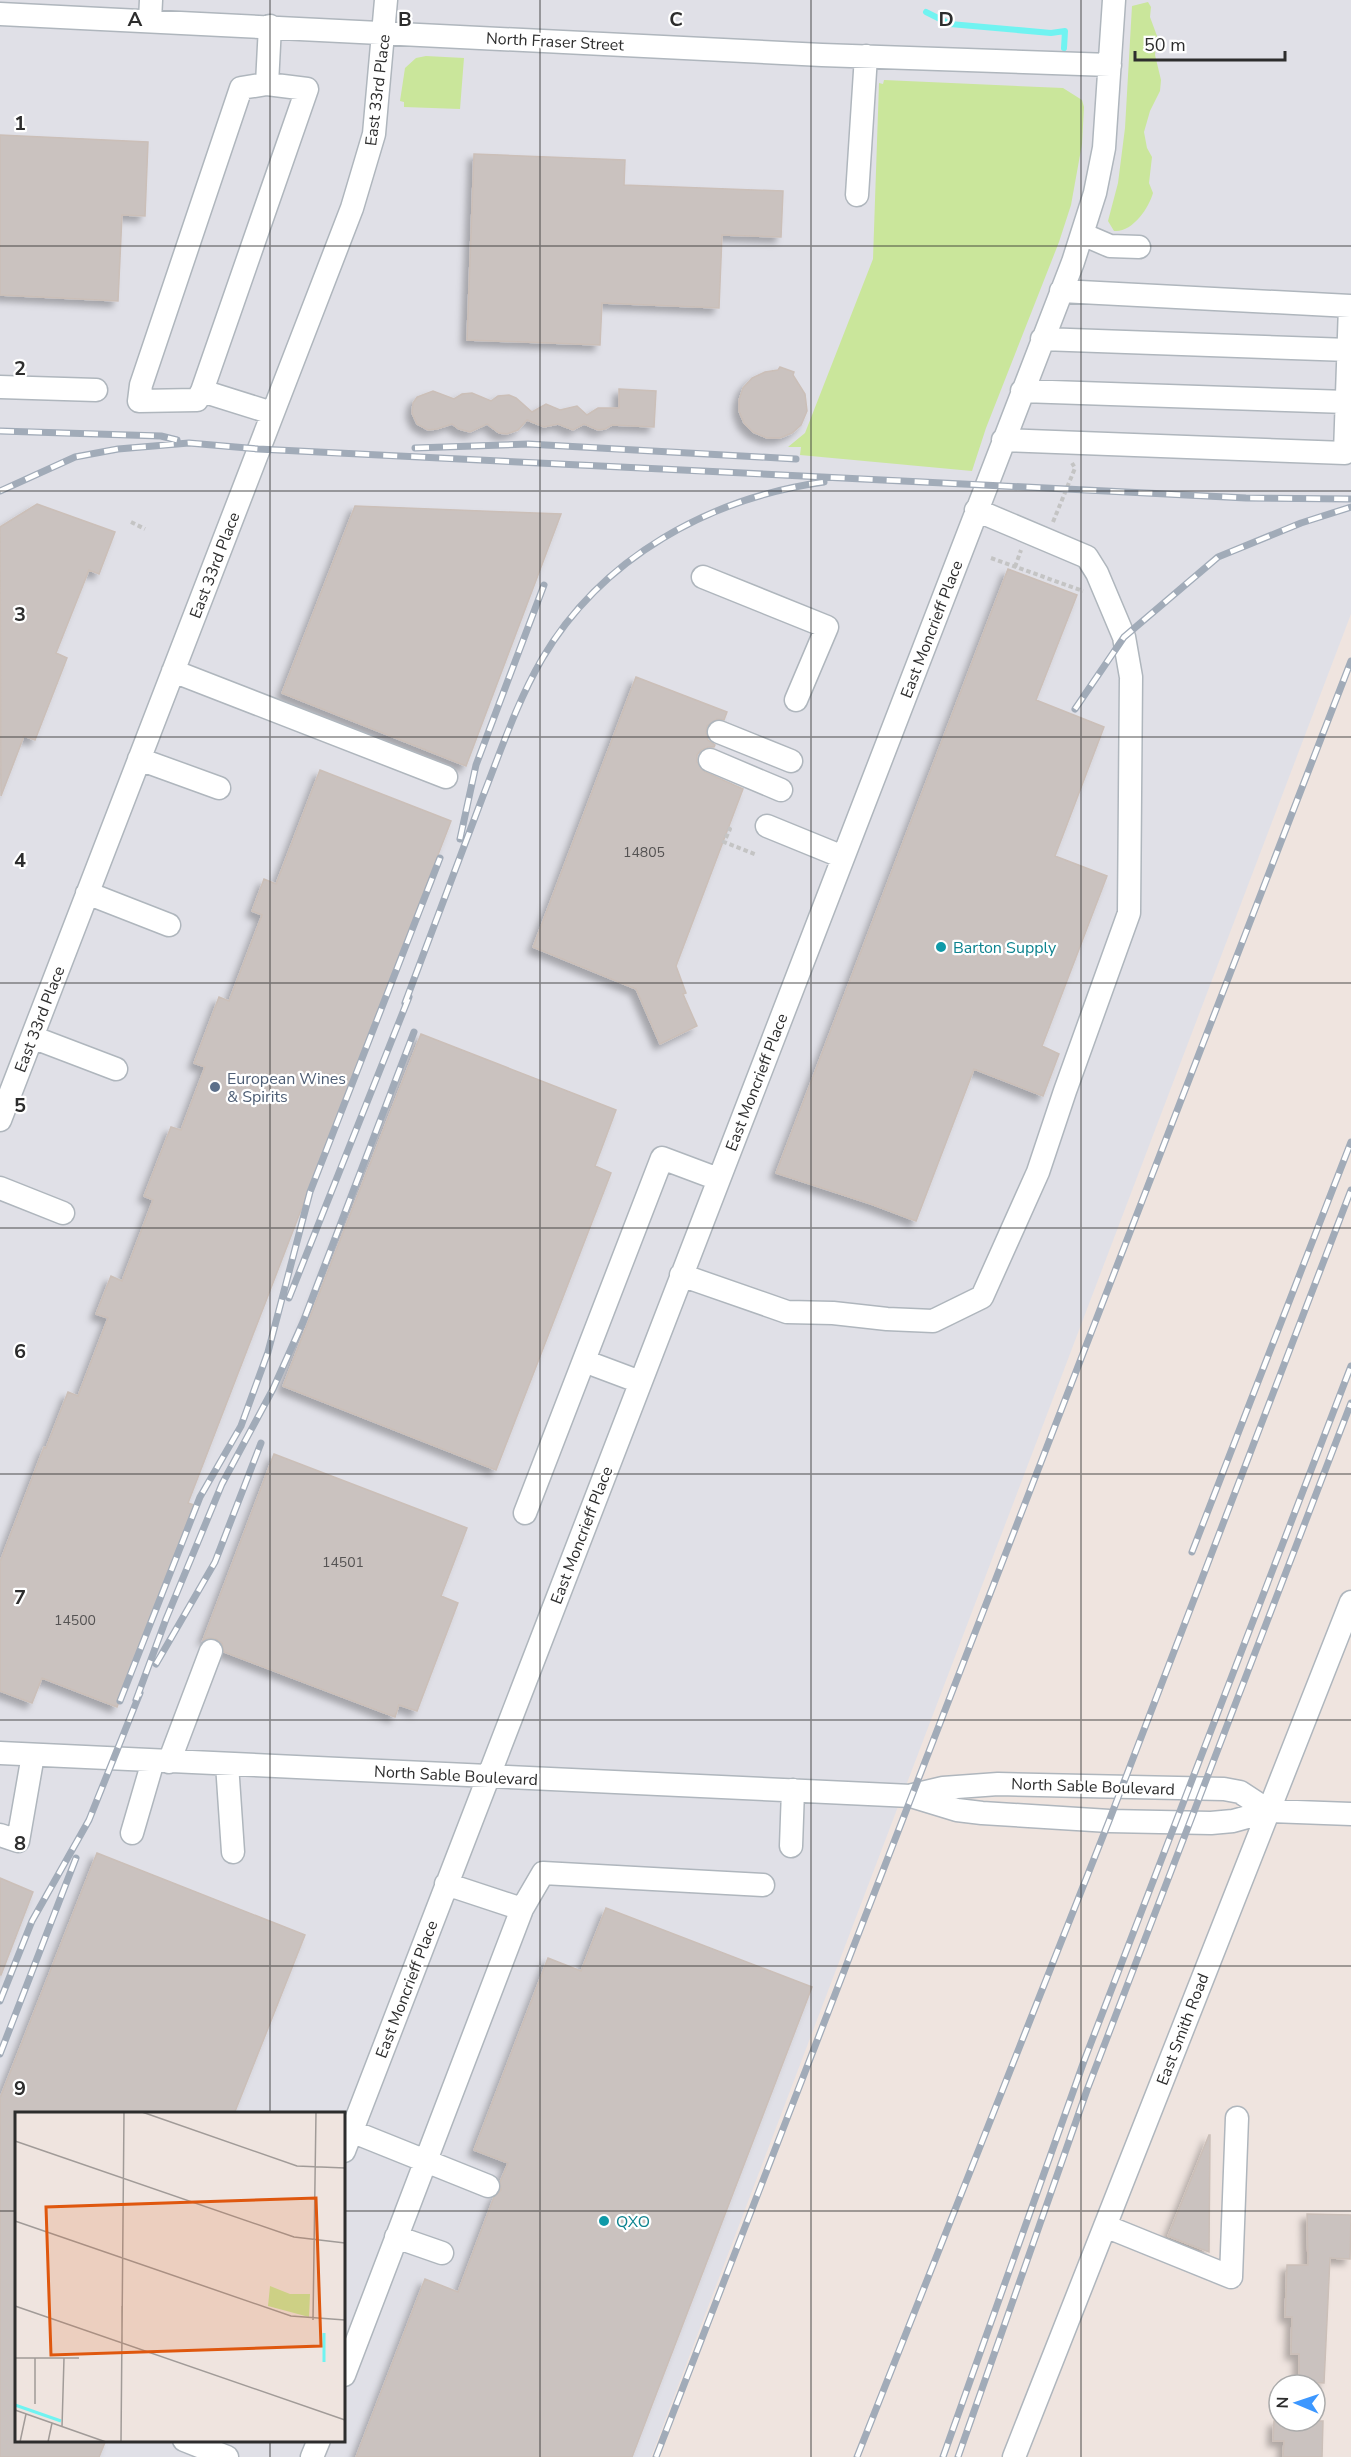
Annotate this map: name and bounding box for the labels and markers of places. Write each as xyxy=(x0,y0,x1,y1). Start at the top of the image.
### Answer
place label: Barton Supply xyxy=(953,937,1057,959)
marker: Barton Supply xyxy=(934,940,948,954)
place label: European Wines & Spirits xyxy=(227,1068,346,1108)
marker: European Wines & Spirits xyxy=(208,1080,222,1094)
place label: QXO xyxy=(616,2211,650,2233)
marker: QXO xyxy=(597,2214,611,2228)

